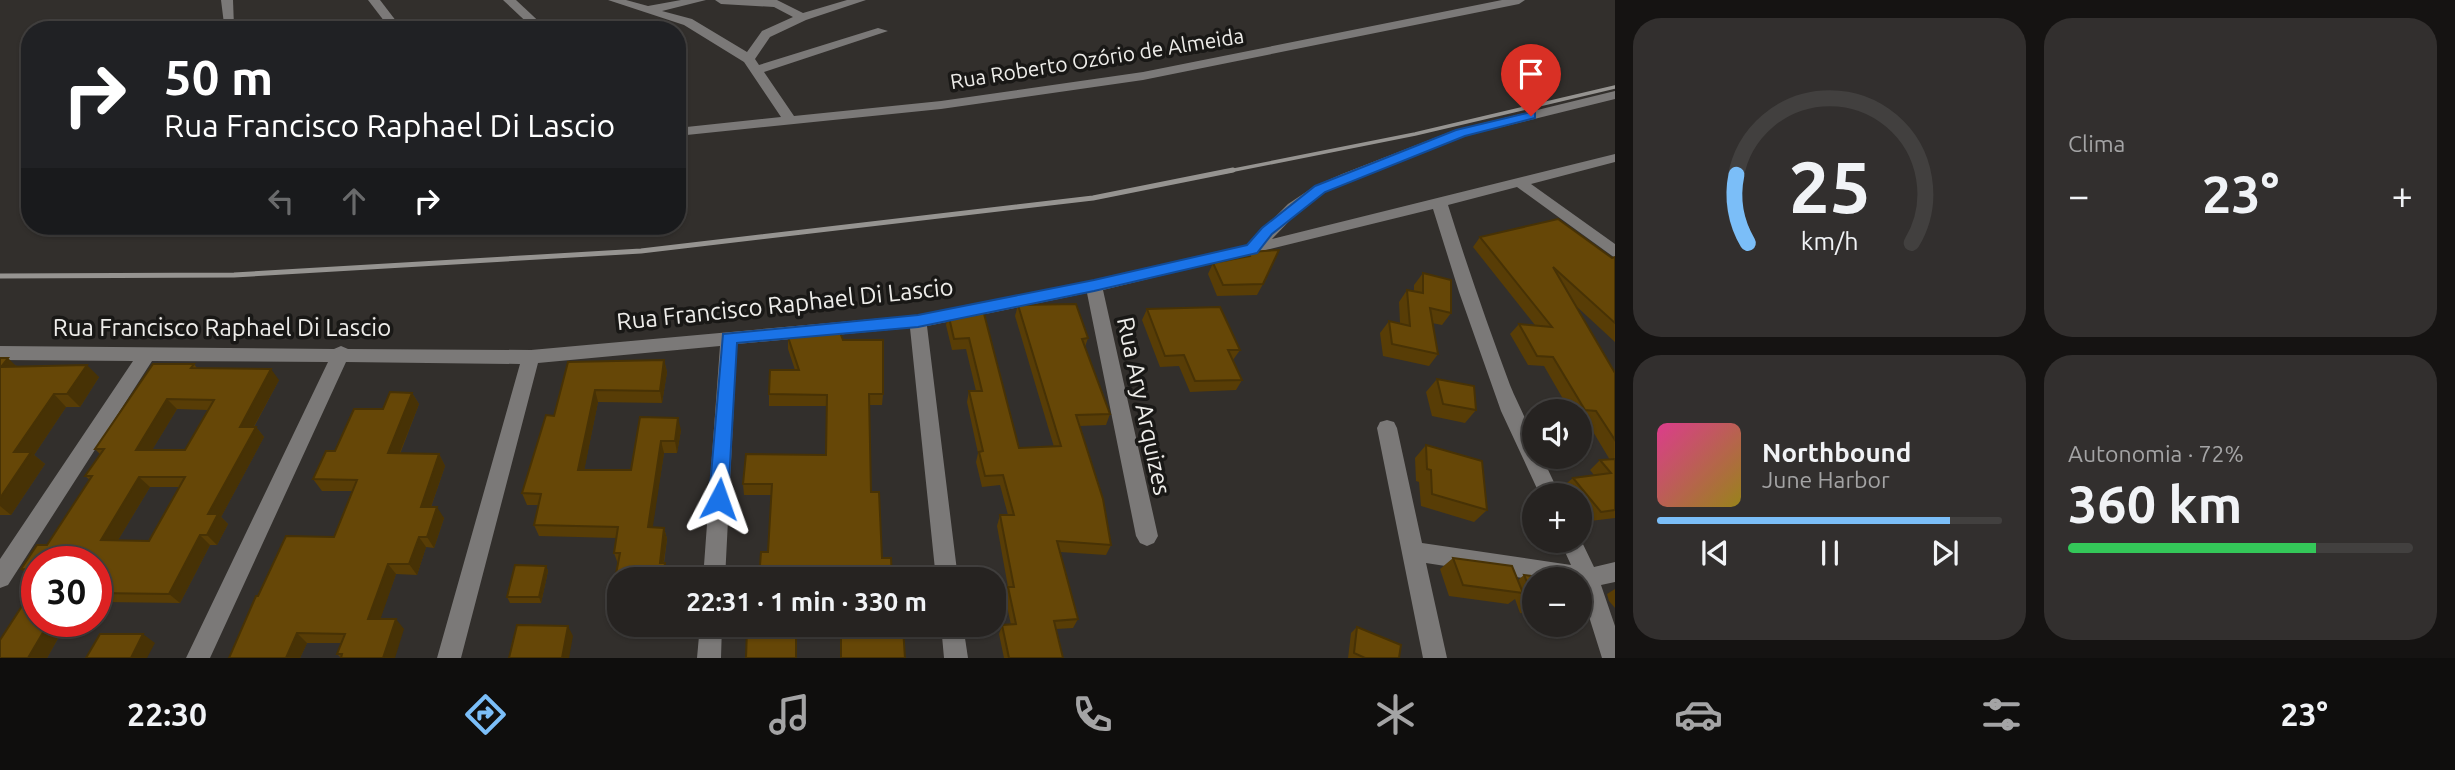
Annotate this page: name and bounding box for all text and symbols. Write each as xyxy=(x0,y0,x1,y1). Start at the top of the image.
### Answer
street label: Rua Roberto Ozório de Almeida xyxy=(948,23,1246,93)
pin xyxy=(1501,44,1561,116)
icon: right xyxy=(49,49,140,140)
text: 50 m xyxy=(164,49,273,104)
icon: arrive xyxy=(1512,55,1550,93)
text: Rua Francisco Raphael Di Lascio xyxy=(164,107,615,143)
text: Clima xyxy=(2068,131,2125,156)
text: 25 xyxy=(1788,146,1871,228)
text: 23° xyxy=(2202,165,2279,223)
text: − xyxy=(2068,174,2089,216)
text: + xyxy=(2392,174,2413,216)
icon: left xyxy=(262,182,300,220)
icon: ahead xyxy=(335,182,373,220)
icon: right xyxy=(408,182,446,220)
text: km/h xyxy=(1801,227,1858,255)
street label: Rua Francisco Raphael Di Lascio xyxy=(615,273,955,335)
street label: Rua Francisco Raphael Di Lascio xyxy=(53,314,391,341)
street label: Rua Ary Arquizes xyxy=(1112,314,1176,498)
map controls xyxy=(1522,399,1592,637)
button: sound xyxy=(1522,399,1592,469)
text: Northbound xyxy=(1762,438,1911,467)
text: Autonomia · 72% xyxy=(2068,441,2244,466)
position arrow xyxy=(682,462,756,536)
text: June Harbor xyxy=(1762,467,1890,492)
text: 360 km xyxy=(2068,475,2242,533)
button: + xyxy=(1522,483,1592,553)
icon: previous xyxy=(1696,534,1734,572)
icon: pause xyxy=(1811,534,1849,572)
icon: next xyxy=(1926,534,1964,572)
speed limit sign: 30 xyxy=(21,546,112,637)
button: − xyxy=(1522,567,1592,637)
text: 22:31 · 1 min · 330 m xyxy=(686,587,927,616)
icon: directions xyxy=(461,690,510,739)
icon: music xyxy=(765,690,814,739)
icon: phone xyxy=(1068,690,1117,739)
icon: climate xyxy=(1371,690,1420,739)
icon: car xyxy=(1674,690,1723,739)
icon: filters xyxy=(1977,690,2026,739)
text: 22:30 xyxy=(127,696,207,732)
text: 23° xyxy=(2280,696,2328,732)

